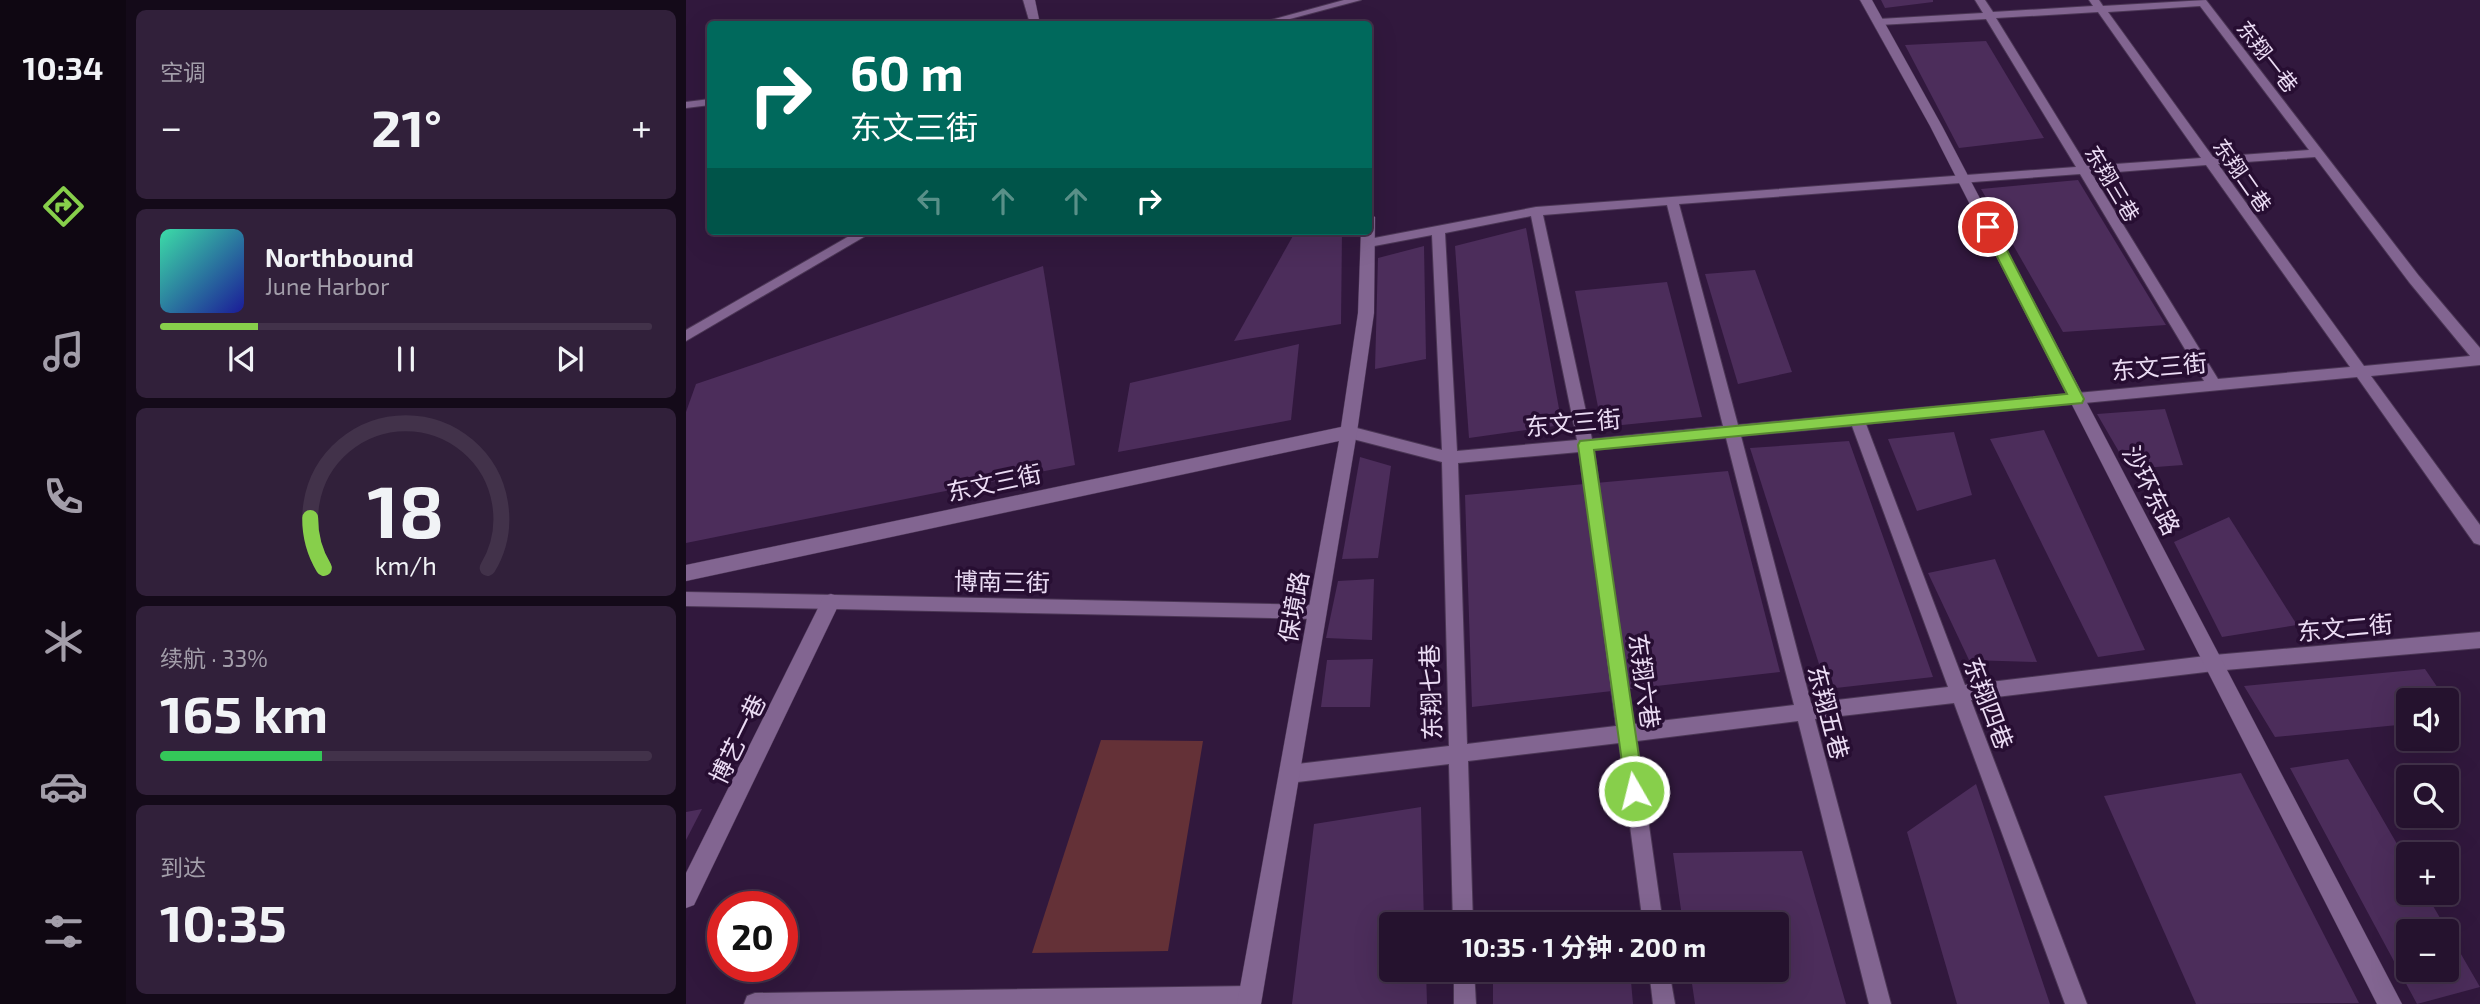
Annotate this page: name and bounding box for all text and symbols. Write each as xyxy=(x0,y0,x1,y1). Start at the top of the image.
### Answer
street label: 东翔一巷 xyxy=(2232,15,2304,97)
text: 60 m xyxy=(850,42,964,101)
text: 10:34 xyxy=(23,48,103,86)
icon: right xyxy=(735,49,826,140)
text: 空调 xyxy=(160,58,206,86)
text: 21° xyxy=(371,95,442,157)
text: − xyxy=(160,103,182,149)
text: + xyxy=(631,103,652,149)
text: 东文三街 xyxy=(850,107,978,145)
street label: 东翔二巷 xyxy=(2209,133,2277,217)
street label: 东翔三巷 xyxy=(2081,141,2145,225)
icon: directions xyxy=(39,182,88,231)
icon: left xyxy=(911,182,949,220)
icon: ahead xyxy=(984,182,1022,220)
icon: ahead xyxy=(1057,182,1095,220)
icon: right xyxy=(1130,182,1168,220)
pin xyxy=(1958,197,2018,257)
icon: arrive xyxy=(1969,208,2007,246)
text: Northbound xyxy=(265,241,414,272)
text: June Harbor xyxy=(265,272,389,300)
icon: music xyxy=(39,327,88,376)
icon: previous xyxy=(223,340,261,378)
icon: pause xyxy=(387,340,425,378)
icon: next xyxy=(551,340,589,378)
street label: 东文三街 xyxy=(2110,347,2208,385)
street label: 东文三街 xyxy=(1524,403,1622,441)
street label: 沙环东路 xyxy=(2117,441,2187,539)
street label: 东文三街 xyxy=(944,458,1044,506)
text: 18 xyxy=(368,465,444,553)
icon: phone xyxy=(39,472,88,521)
text: km/h xyxy=(375,550,437,580)
street label: 博南三街 xyxy=(954,566,1050,596)
street label: 保境路 xyxy=(1272,569,1314,645)
street label: 东文二街 xyxy=(2296,608,2394,646)
icon: climate xyxy=(39,617,88,666)
street label: 东翔六巷 xyxy=(1624,631,1666,731)
text: 续航 · 33% xyxy=(160,644,268,672)
street label: 东翔七巷 xyxy=(1414,644,1446,740)
street label: 东翔四巷 xyxy=(1958,653,2020,753)
street label: 东翔五巷 xyxy=(1803,662,1855,762)
text: 165 km xyxy=(160,681,328,743)
map controls xyxy=(2396,688,2459,982)
button: sound xyxy=(2396,688,2459,751)
street label: 博艺一巷 xyxy=(703,690,771,788)
position arrow xyxy=(1597,754,1671,828)
icon: car xyxy=(39,762,88,811)
button: search xyxy=(2396,765,2459,828)
button: + xyxy=(2396,842,2459,905)
text: 到达 xyxy=(160,853,206,881)
text: 10:35 xyxy=(160,890,287,952)
speed limit sign: 20 xyxy=(707,891,798,982)
icon: filters xyxy=(39,907,88,956)
button: − xyxy=(2396,919,2459,982)
text: 10:35 · 1 分钟 · 200 m xyxy=(1462,931,1706,962)

